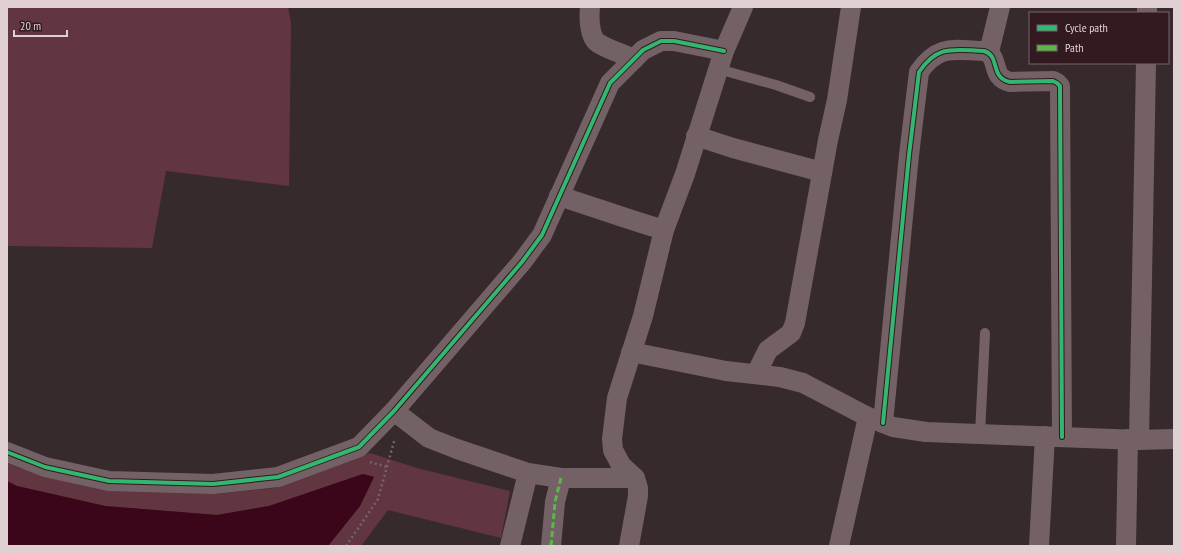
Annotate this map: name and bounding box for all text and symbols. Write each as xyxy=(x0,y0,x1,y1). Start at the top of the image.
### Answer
scale bar xyxy=(14,12,67,38)
legend xyxy=(1029,12,1169,64)
text: 20 m xyxy=(20,18,41,33)
text: Cycle path xyxy=(1065,20,1108,35)
text: Path xyxy=(1065,40,1083,55)

